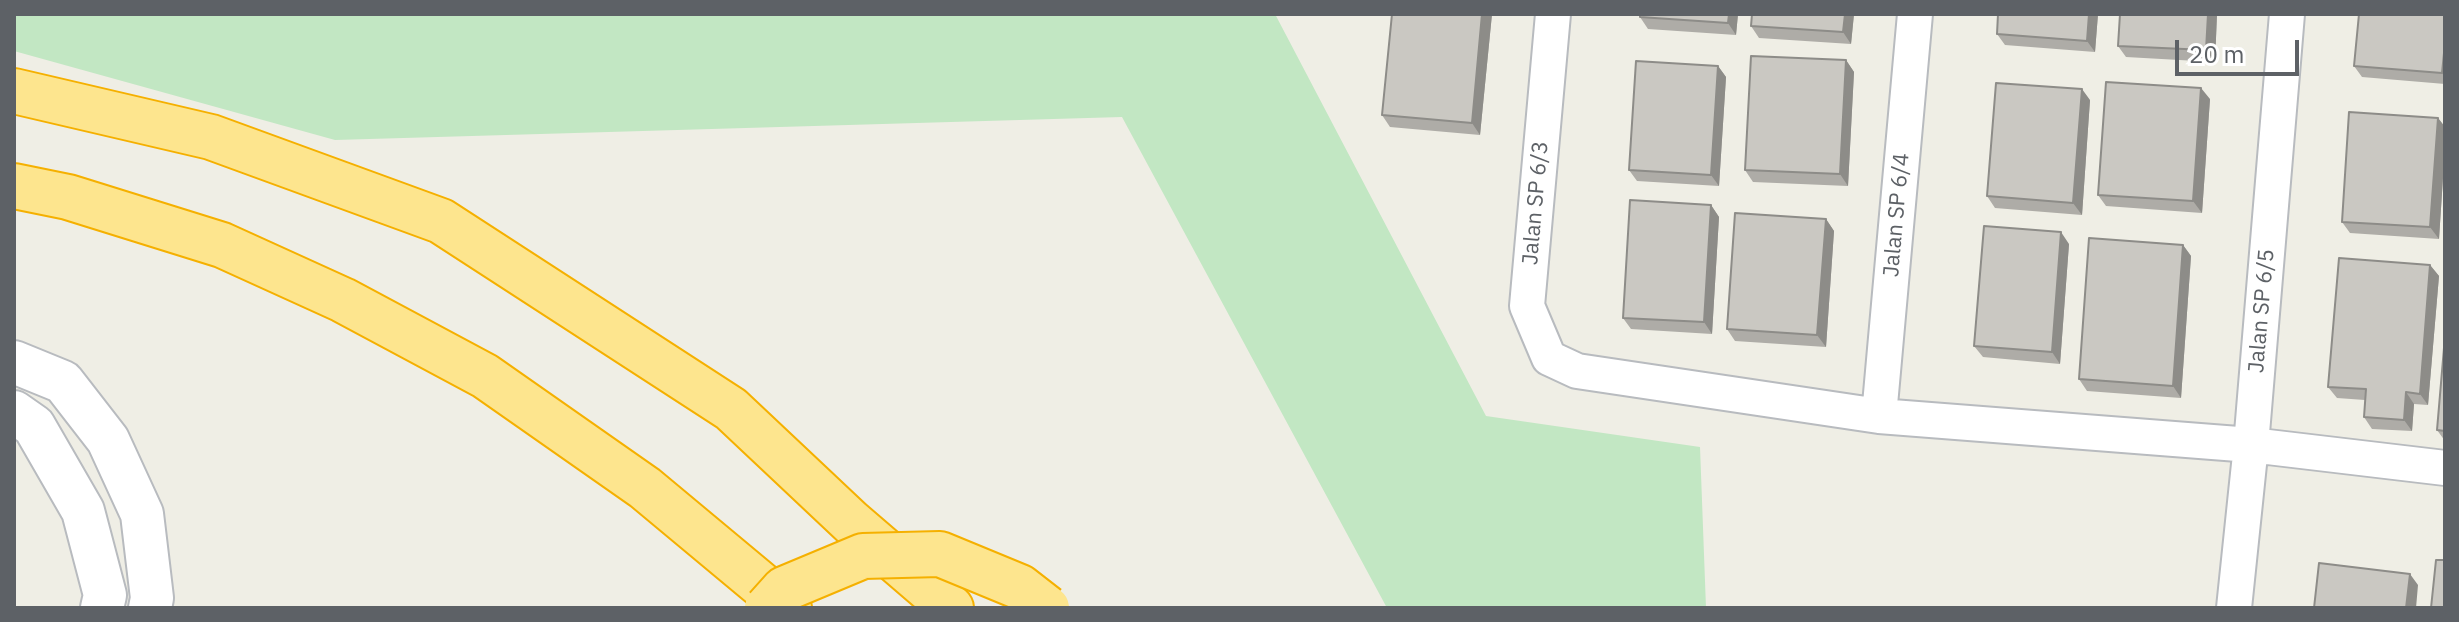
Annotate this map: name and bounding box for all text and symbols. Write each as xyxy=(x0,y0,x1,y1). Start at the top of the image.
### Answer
scale bar xyxy=(2179,24,2303,74)
text: 20 m xyxy=(2189,38,2244,70)
street label: Jalan SP 6/3 xyxy=(1517,140,1555,266)
street label: Jalan SP 6/4 xyxy=(1878,152,1916,278)
street label: Jalan SP 6/5 xyxy=(2243,248,2281,374)

